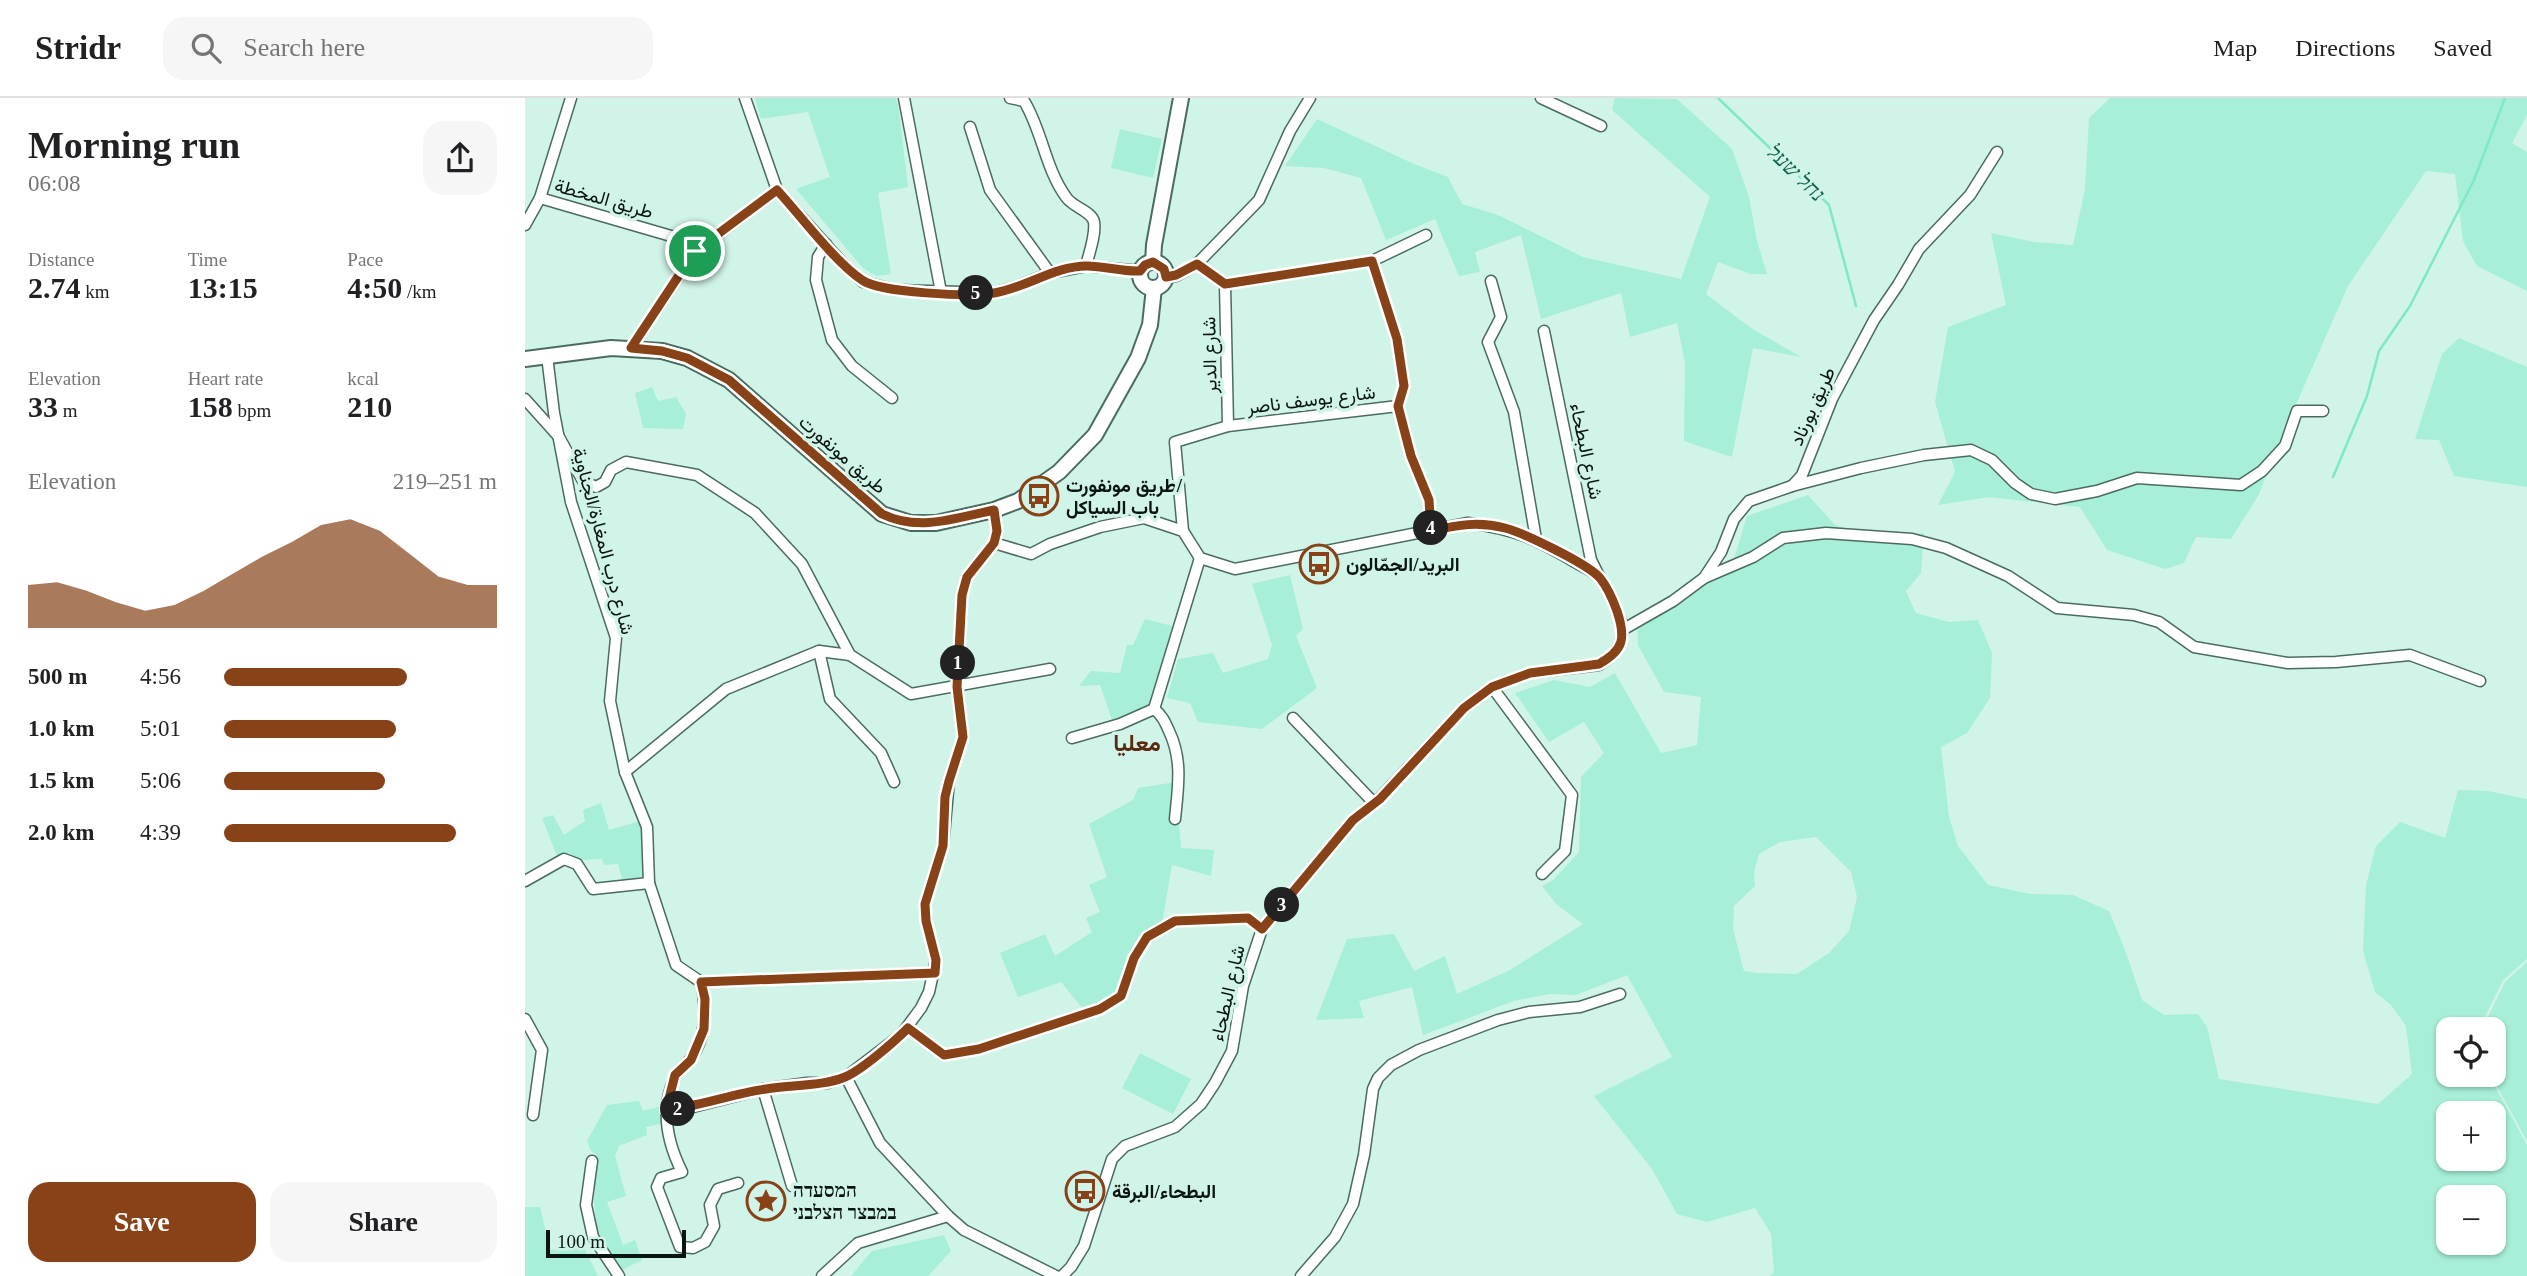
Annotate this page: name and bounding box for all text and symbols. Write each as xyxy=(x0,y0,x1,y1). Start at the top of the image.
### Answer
search box xyxy=(163,17,653,80)
icon: search xyxy=(187,29,225,67)
text: Stridr xyxy=(35,30,121,66)
text: Search here xyxy=(243,33,365,62)
text: Map xyxy=(2213,35,2257,61)
text: Directions xyxy=(2295,35,2395,61)
text: Saved xyxy=(2433,35,2492,61)
button: share xyxy=(423,121,497,195)
text: Morning run xyxy=(28,124,240,166)
water label: נחל שעל xyxy=(1762,140,1830,206)
text: 06:08 xyxy=(28,171,80,196)
street label: طريق المخطة xyxy=(552,174,656,224)
pin xyxy=(665,221,725,281)
icon: arrive xyxy=(676,232,714,270)
text: Distance xyxy=(28,249,94,270)
text: Time xyxy=(188,249,227,270)
text: Pace xyxy=(347,249,383,270)
text: 2.74 xyxy=(28,271,81,304)
text: 13:15 xyxy=(188,271,258,304)
text: 4:50 xyxy=(347,271,402,304)
pin: 5 xyxy=(959,276,993,310)
text: km xyxy=(81,281,110,302)
text: /km xyxy=(402,281,437,302)
text: 5 xyxy=(971,282,980,303)
street label: شارع الدير xyxy=(1198,316,1223,395)
street label: طريق بورناد xyxy=(1786,364,1840,449)
text: Elevation xyxy=(28,368,101,389)
text: Heart rate xyxy=(188,368,263,389)
text: kcal xyxy=(347,368,379,389)
street label: شارع يوسف ناصر xyxy=(1245,381,1377,420)
text: 33 xyxy=(28,390,58,423)
text: 158 xyxy=(188,390,233,423)
text: 210 xyxy=(347,390,392,423)
text: m xyxy=(58,400,78,421)
text: bpm xyxy=(233,400,271,421)
street label: شارع البطحاء xyxy=(1564,401,1607,502)
street label: طريق مونفورت xyxy=(794,411,891,499)
street label: شارع درب المغارة/الجناوية xyxy=(567,445,639,637)
text: Elevation xyxy=(28,469,116,494)
text: 219–251 m xyxy=(393,469,497,494)
bus stop icon: طريق مونفورت/ باب السياكل xyxy=(1018,475,1060,517)
place label: طريق مونفورت/ باب السياكل xyxy=(1066,475,1183,519)
pin: 4 xyxy=(1413,510,1448,546)
text: 4 xyxy=(1426,517,1435,538)
bus stop icon: البريد/الجمّالون xyxy=(1298,543,1340,585)
place label: البريد/الجمّالون xyxy=(1346,554,1460,577)
pin: 1 xyxy=(941,646,975,680)
text: 1 xyxy=(953,652,962,673)
text: 500 m xyxy=(28,664,87,689)
text: 4:56 xyxy=(140,664,181,689)
text: 1.0 km xyxy=(28,716,94,741)
text: 5:01 xyxy=(140,716,181,741)
district label: معليا xyxy=(1113,731,1161,757)
text: 1.5 km xyxy=(28,768,94,793)
text: 5:06 xyxy=(140,768,181,793)
text: 2.0 km xyxy=(28,820,94,845)
text: 4:39 xyxy=(140,820,181,845)
pin: 3 xyxy=(1265,888,1299,922)
text: 3 xyxy=(1277,894,1286,915)
street label: شارع البطحاء xyxy=(1206,943,1251,1044)
map controls xyxy=(2436,1017,2506,1255)
button: locate xyxy=(2436,1017,2506,1087)
pin: 2 xyxy=(661,1091,695,1126)
text: 2 xyxy=(673,1098,682,1119)
button: + xyxy=(2436,1101,2506,1171)
bus stop icon: البطحاء/البرقة xyxy=(1064,1170,1106,1212)
place icon: המסעדה במבצר הצלבני xyxy=(745,1180,787,1222)
place label: המסעדה במבצר הצלבני xyxy=(793,1180,897,1223)
place label: البطحاء/البرقة xyxy=(1112,1181,1216,1204)
button: Save xyxy=(28,1182,256,1262)
button: Share xyxy=(270,1182,497,1262)
button: − xyxy=(2436,1185,2506,1255)
scale bar xyxy=(546,1227,686,1259)
text: 100 m xyxy=(557,1231,605,1252)

